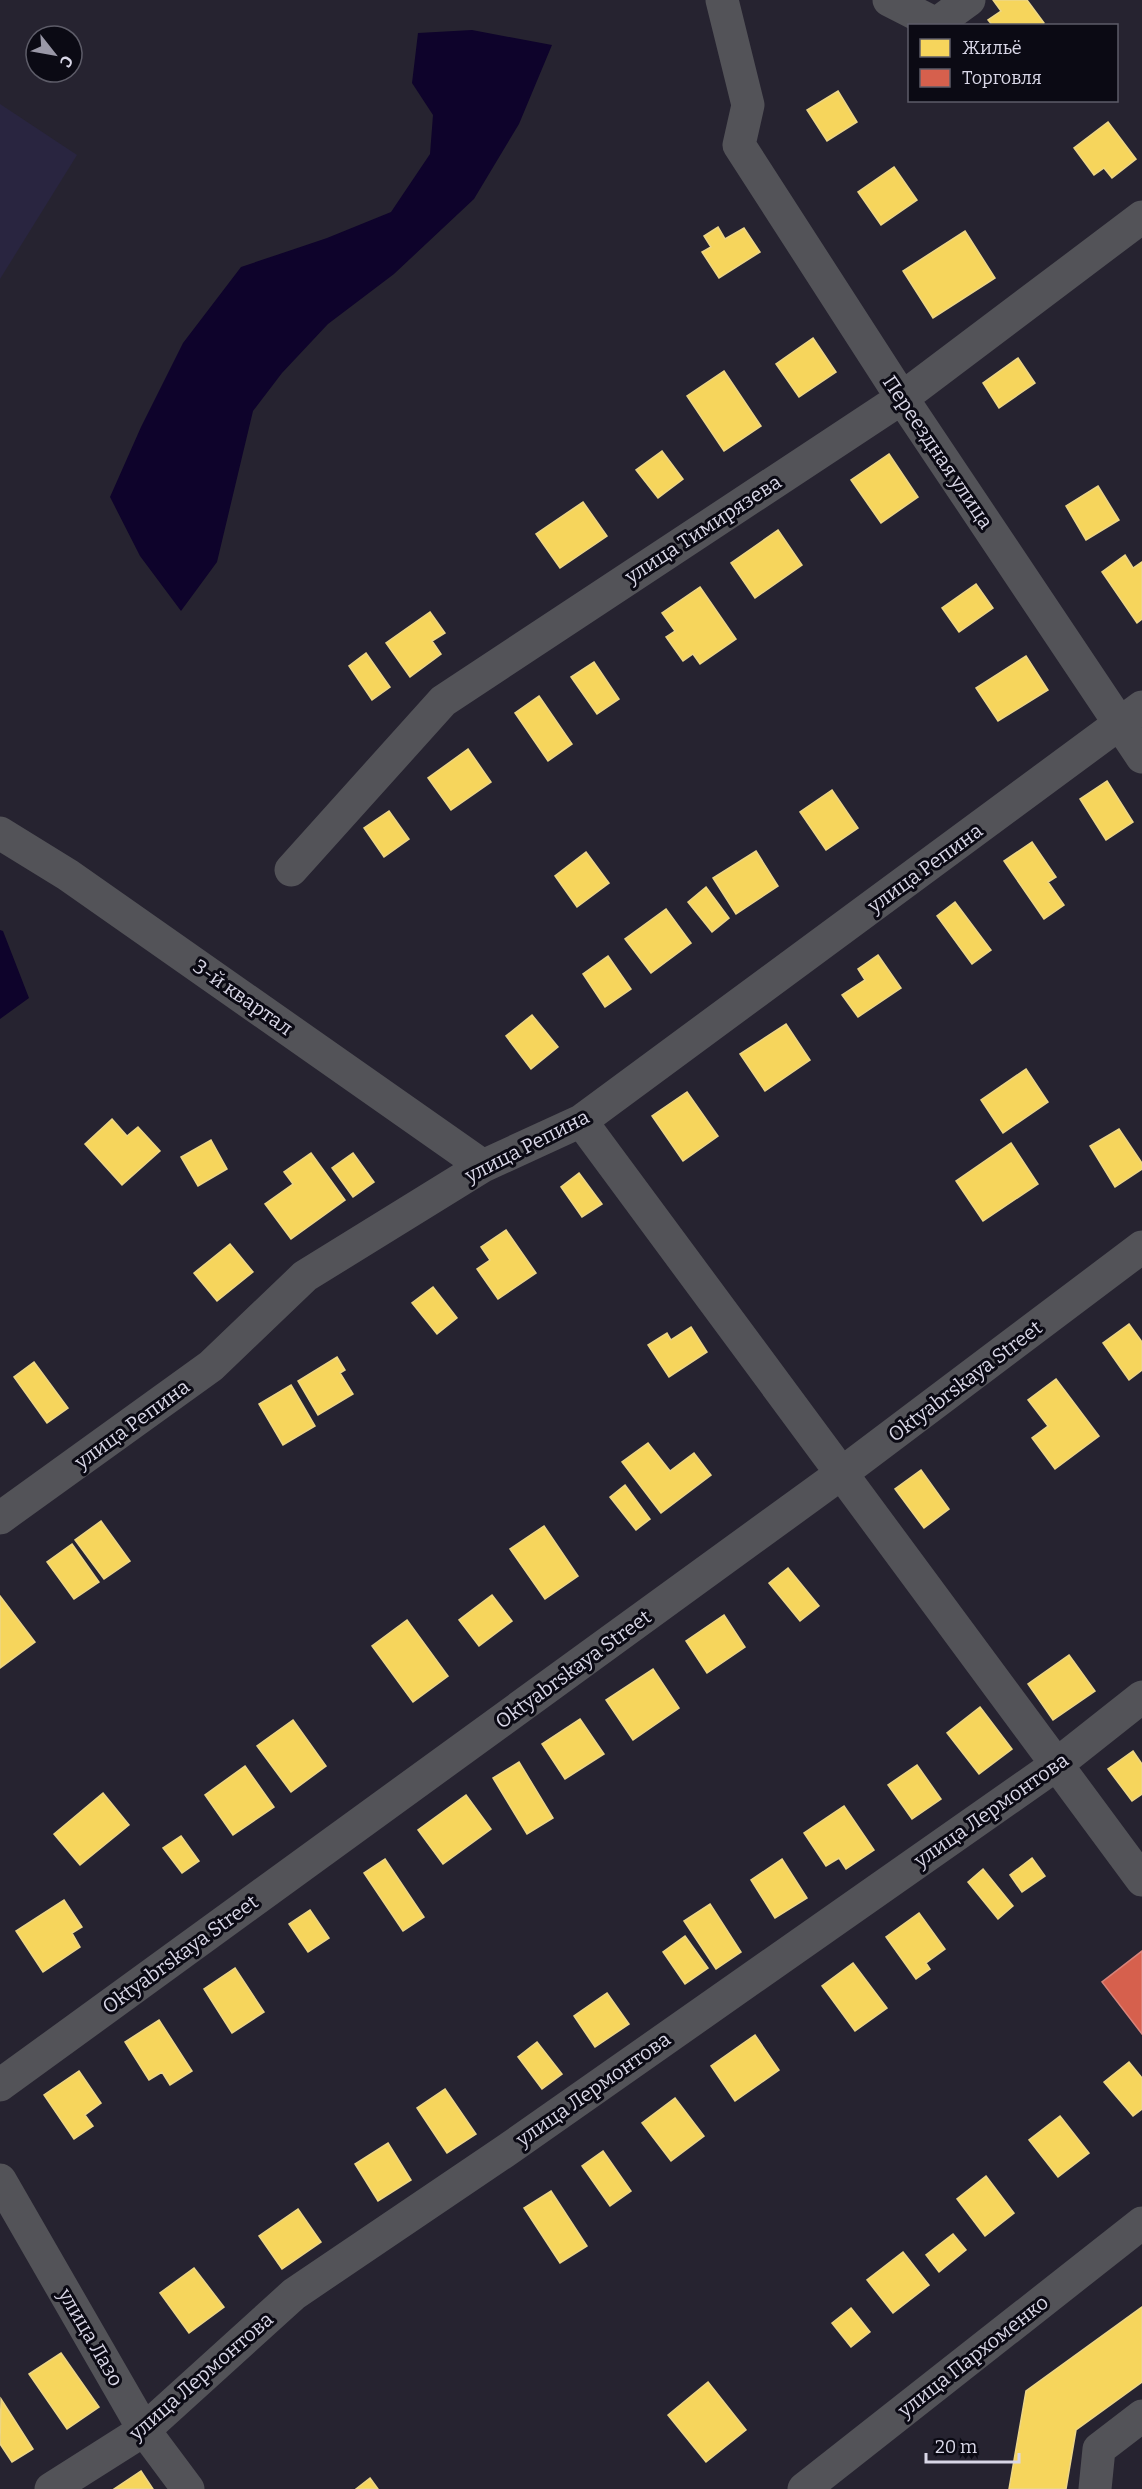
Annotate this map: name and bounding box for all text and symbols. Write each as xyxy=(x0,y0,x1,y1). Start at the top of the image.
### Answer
north arrow xyxy=(24,24,84,84)
legend xyxy=(908,24,1118,102)
text: Жильё xyxy=(962,37,1022,59)
text: С xyxy=(56,52,77,71)
text: Торговля xyxy=(962,67,1042,89)
street label: Переездная улица xyxy=(878,371,998,533)
street label: улица Тимирязева xyxy=(620,469,786,589)
street label: улица Репина xyxy=(862,818,987,918)
street label: 3-й квартал xyxy=(189,954,297,1040)
street label: улица Репина xyxy=(460,1104,593,1188)
street label: Oktyabrskaya Street xyxy=(883,1315,1047,1447)
street label: улица Репина xyxy=(69,1374,194,1474)
street label: Oktyabrskaya Street xyxy=(491,1605,655,1733)
street label: улица Лермонтова xyxy=(908,1748,1073,1873)
street label: Oktyabrskaya Street xyxy=(98,1890,262,2018)
street label: улица Лермонтова xyxy=(510,2027,675,2152)
street label: улица Лазо xyxy=(53,2283,129,2390)
street label: улица Пархоменко xyxy=(892,2290,1053,2423)
street label: улица Лермонтова xyxy=(123,2307,278,2446)
scale bar xyxy=(926,2426,1019,2464)
text: 20 m xyxy=(935,2436,977,2458)

